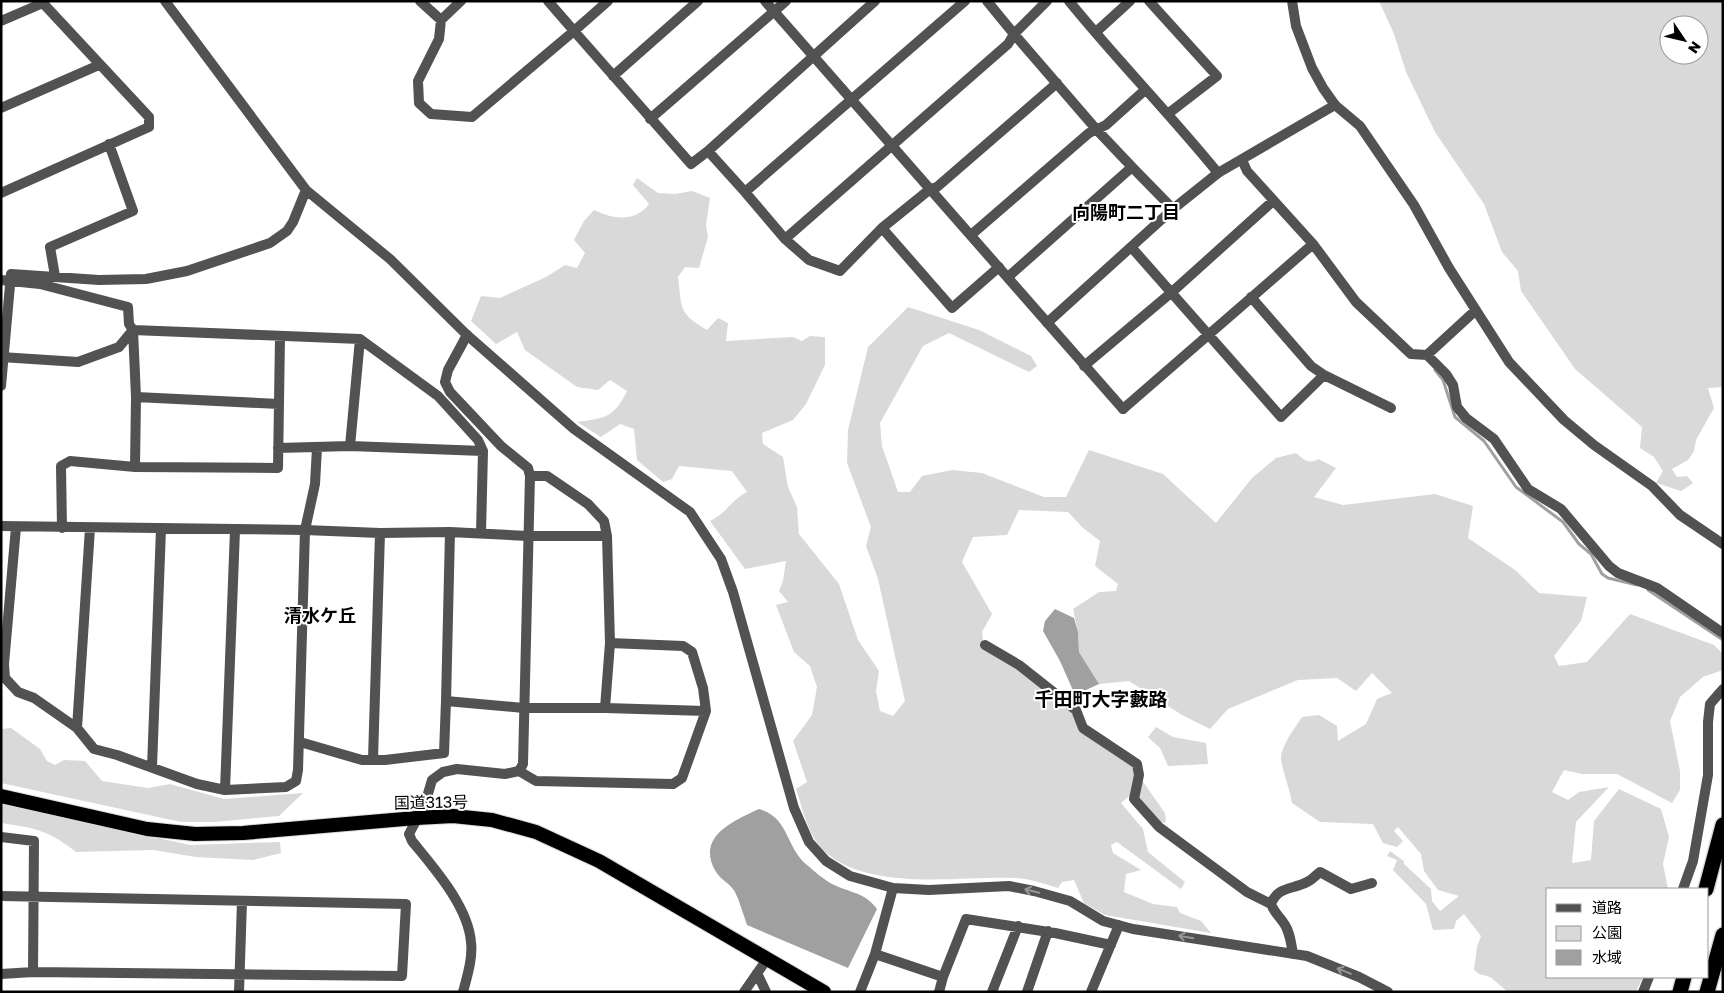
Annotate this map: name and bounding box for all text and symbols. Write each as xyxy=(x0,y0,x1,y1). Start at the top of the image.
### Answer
north arrow xyxy=(1659,15,1709,65)
text: N xyxy=(1685,39,1705,57)
district label: 向陽町二丁目 xyxy=(1072,201,1180,223)
district label: 清水ケ丘 xyxy=(284,604,356,626)
district label: 千田町大字藪路 xyxy=(1034,687,1168,710)
street label: 国道313号 xyxy=(394,791,468,813)
one-way arrow xyxy=(1024,886,1040,895)
legend xyxy=(1546,888,1709,978)
text: 道路 xyxy=(1592,898,1622,916)
text: 公園 xyxy=(1592,923,1622,941)
one-way arrow xyxy=(1178,932,1194,942)
text: 水域 xyxy=(1592,948,1622,966)
one-way arrow xyxy=(1337,966,1352,975)

